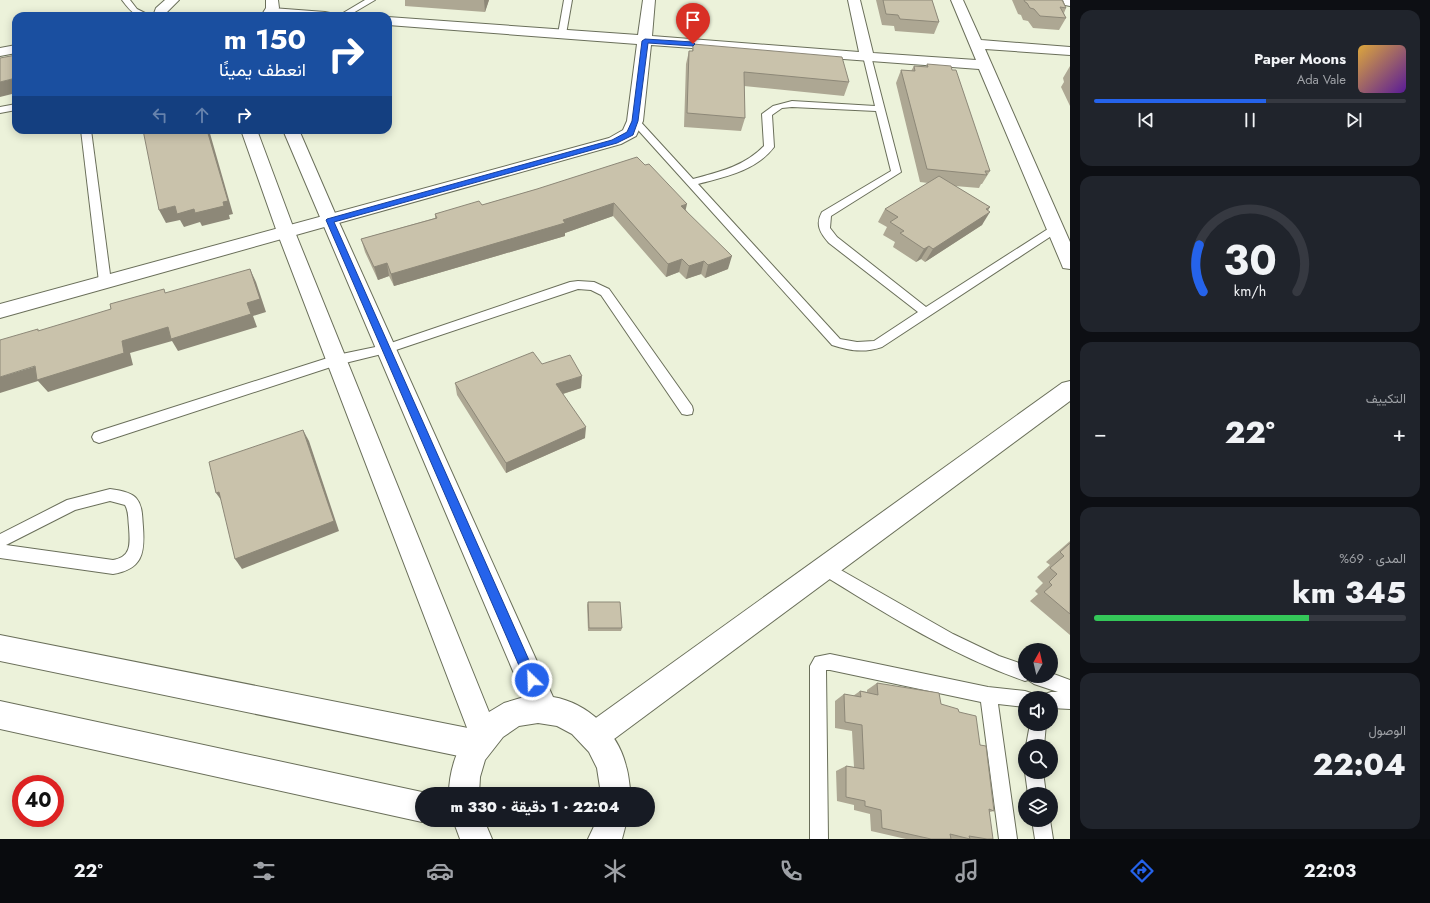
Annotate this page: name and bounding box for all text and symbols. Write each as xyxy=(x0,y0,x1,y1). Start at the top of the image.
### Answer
pin xyxy=(676,3,710,44)
icon: arrive xyxy=(682,9,704,31)
text: 150 m xyxy=(224,19,306,60)
icon: right xyxy=(320,28,372,80)
text: Paper Moons xyxy=(1254,48,1346,70)
text: انعطف يمينًا xyxy=(219,57,306,83)
text: Ada Vale xyxy=(1297,70,1346,89)
icon: left xyxy=(149,104,171,126)
icon: ahead xyxy=(191,104,213,126)
icon: right xyxy=(233,104,255,126)
icon: previous xyxy=(1135,109,1157,131)
icon: pause xyxy=(1239,109,1261,131)
icon: next xyxy=(1343,109,1365,131)
text: 30 xyxy=(1223,229,1277,290)
text: km/h xyxy=(1234,280,1266,300)
text: التكييف xyxy=(1366,389,1406,408)
text: 22° xyxy=(1225,411,1275,454)
text: − xyxy=(1094,417,1107,449)
text: + xyxy=(1392,417,1406,449)
text: المدى · 69% xyxy=(1339,549,1406,568)
text: 345 km xyxy=(1292,571,1406,614)
north arrow xyxy=(1018,643,1058,683)
map controls xyxy=(1018,643,1058,827)
position arrow xyxy=(511,659,553,701)
button: sound xyxy=(1018,691,1058,731)
text: الوصول xyxy=(1368,721,1406,740)
button: search xyxy=(1018,739,1058,779)
text: 22:04 xyxy=(1313,743,1406,786)
speed limit sign: 40 xyxy=(12,775,64,827)
button: layers xyxy=(1018,787,1058,827)
text: 22:04 · 1 دقيقة · 330 m xyxy=(451,796,619,818)
icon: filters xyxy=(250,857,278,885)
icon: car xyxy=(426,857,454,885)
icon: climate xyxy=(601,857,629,885)
icon: phone xyxy=(777,857,805,885)
icon: music xyxy=(953,857,981,885)
icon: directions xyxy=(1128,857,1156,885)
text: 22° xyxy=(74,858,103,884)
text: 22:03 xyxy=(1304,858,1356,884)

